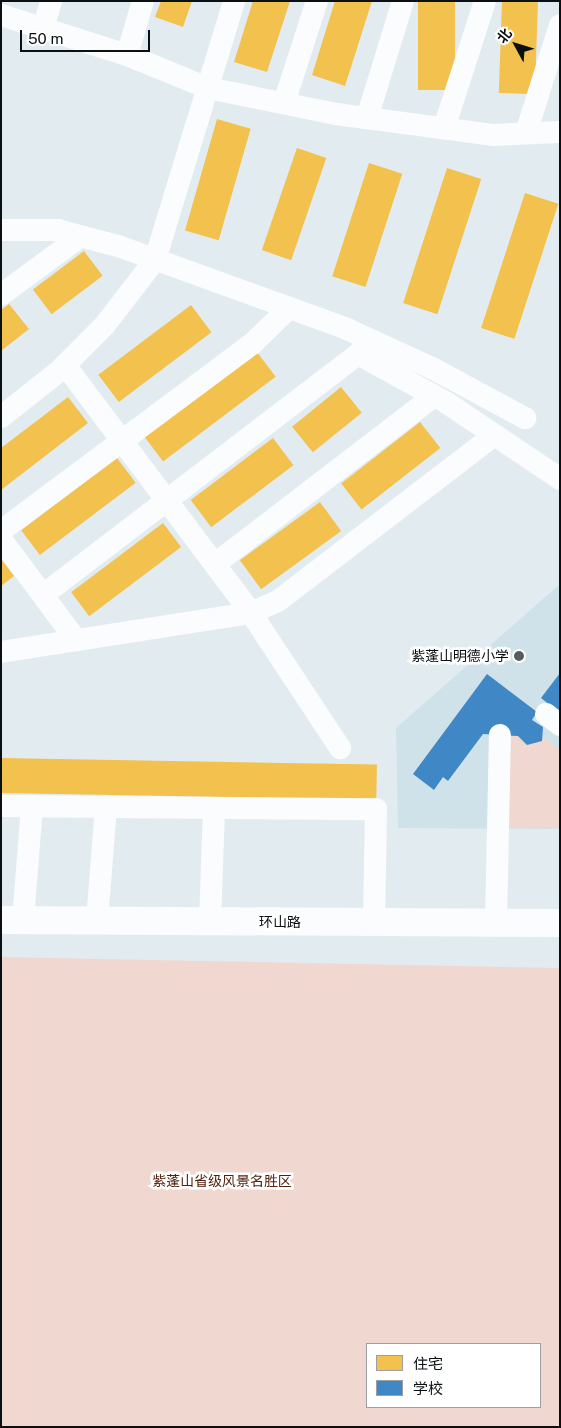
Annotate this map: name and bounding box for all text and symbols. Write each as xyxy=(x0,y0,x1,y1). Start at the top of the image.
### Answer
scale bar xyxy=(22,20,152,52)
north arrow xyxy=(491,20,541,70)
text: 北 xyxy=(494,25,515,46)
text: 50 m xyxy=(28,30,63,47)
place label: 紫蓬山明德小学 xyxy=(411,648,509,664)
marker: 紫蓬山明德小学 xyxy=(513,650,525,662)
street label: 环山路 xyxy=(259,914,301,930)
park label: 紫蓬山省级风景名胜区 xyxy=(152,1173,292,1189)
legend xyxy=(366,1343,541,1408)
text: 住宅 xyxy=(413,1355,443,1372)
text: 学校 xyxy=(413,1380,443,1397)

